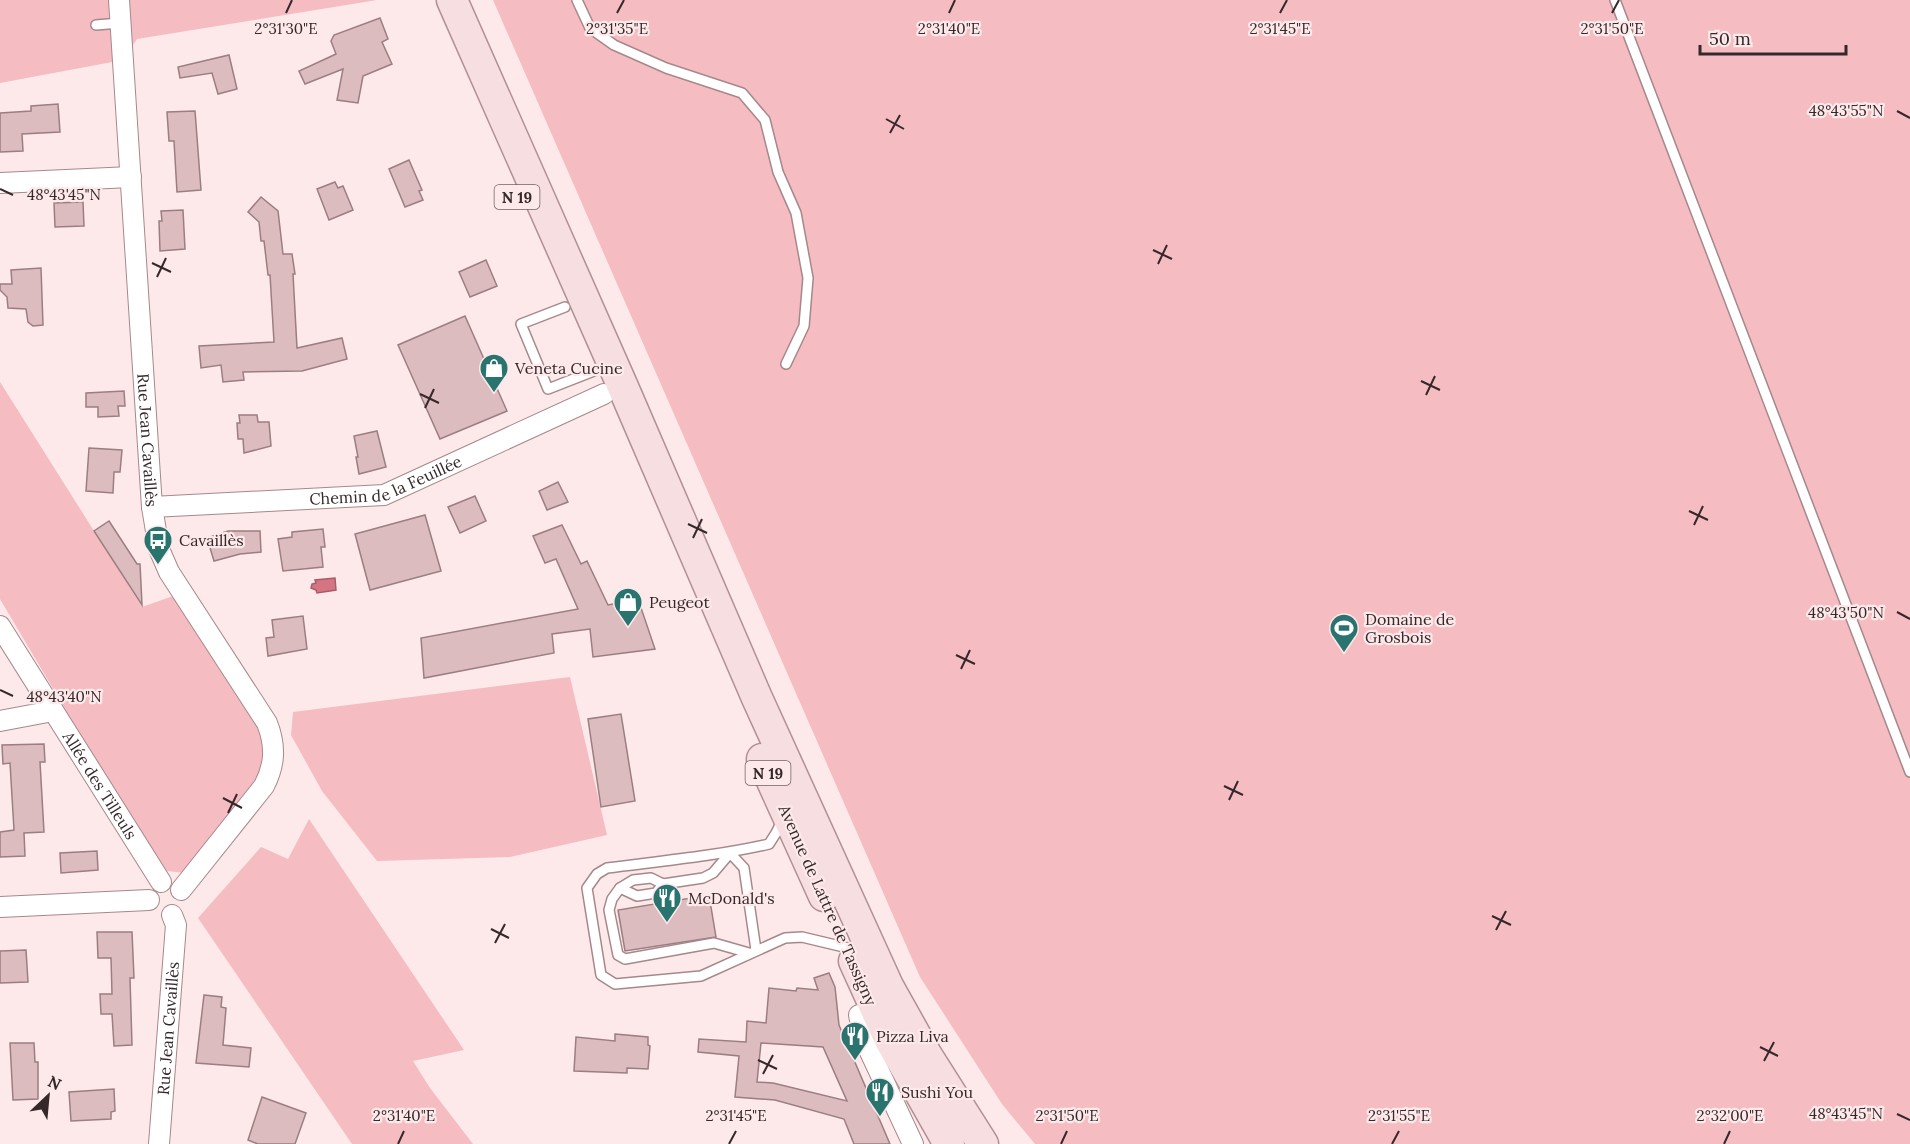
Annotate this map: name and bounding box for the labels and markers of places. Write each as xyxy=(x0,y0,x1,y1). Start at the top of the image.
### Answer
shop icon: Veneta Cucine xyxy=(478,352,510,394)
place label: Veneta Cucine xyxy=(514,358,623,378)
bus stop icon: Cavaillès xyxy=(142,524,174,566)
place label: Cavaillès xyxy=(179,530,244,550)
shop icon: Peugeot xyxy=(612,586,644,628)
place label: Peugeot xyxy=(649,592,710,612)
place label: Domaine de Grosbois xyxy=(1365,609,1454,647)
sports icon: Domaine de Grosbois xyxy=(1328,612,1360,654)
restaurant icon: McDonald's xyxy=(651,882,683,924)
place label: McDonald's xyxy=(688,888,775,908)
restaurant icon: Pizza Liva xyxy=(839,1020,871,1062)
place label: Pizza Liva xyxy=(876,1026,949,1046)
restaurant icon: Sushi You xyxy=(864,1076,896,1118)
place label: Sushi You xyxy=(901,1082,974,1102)

